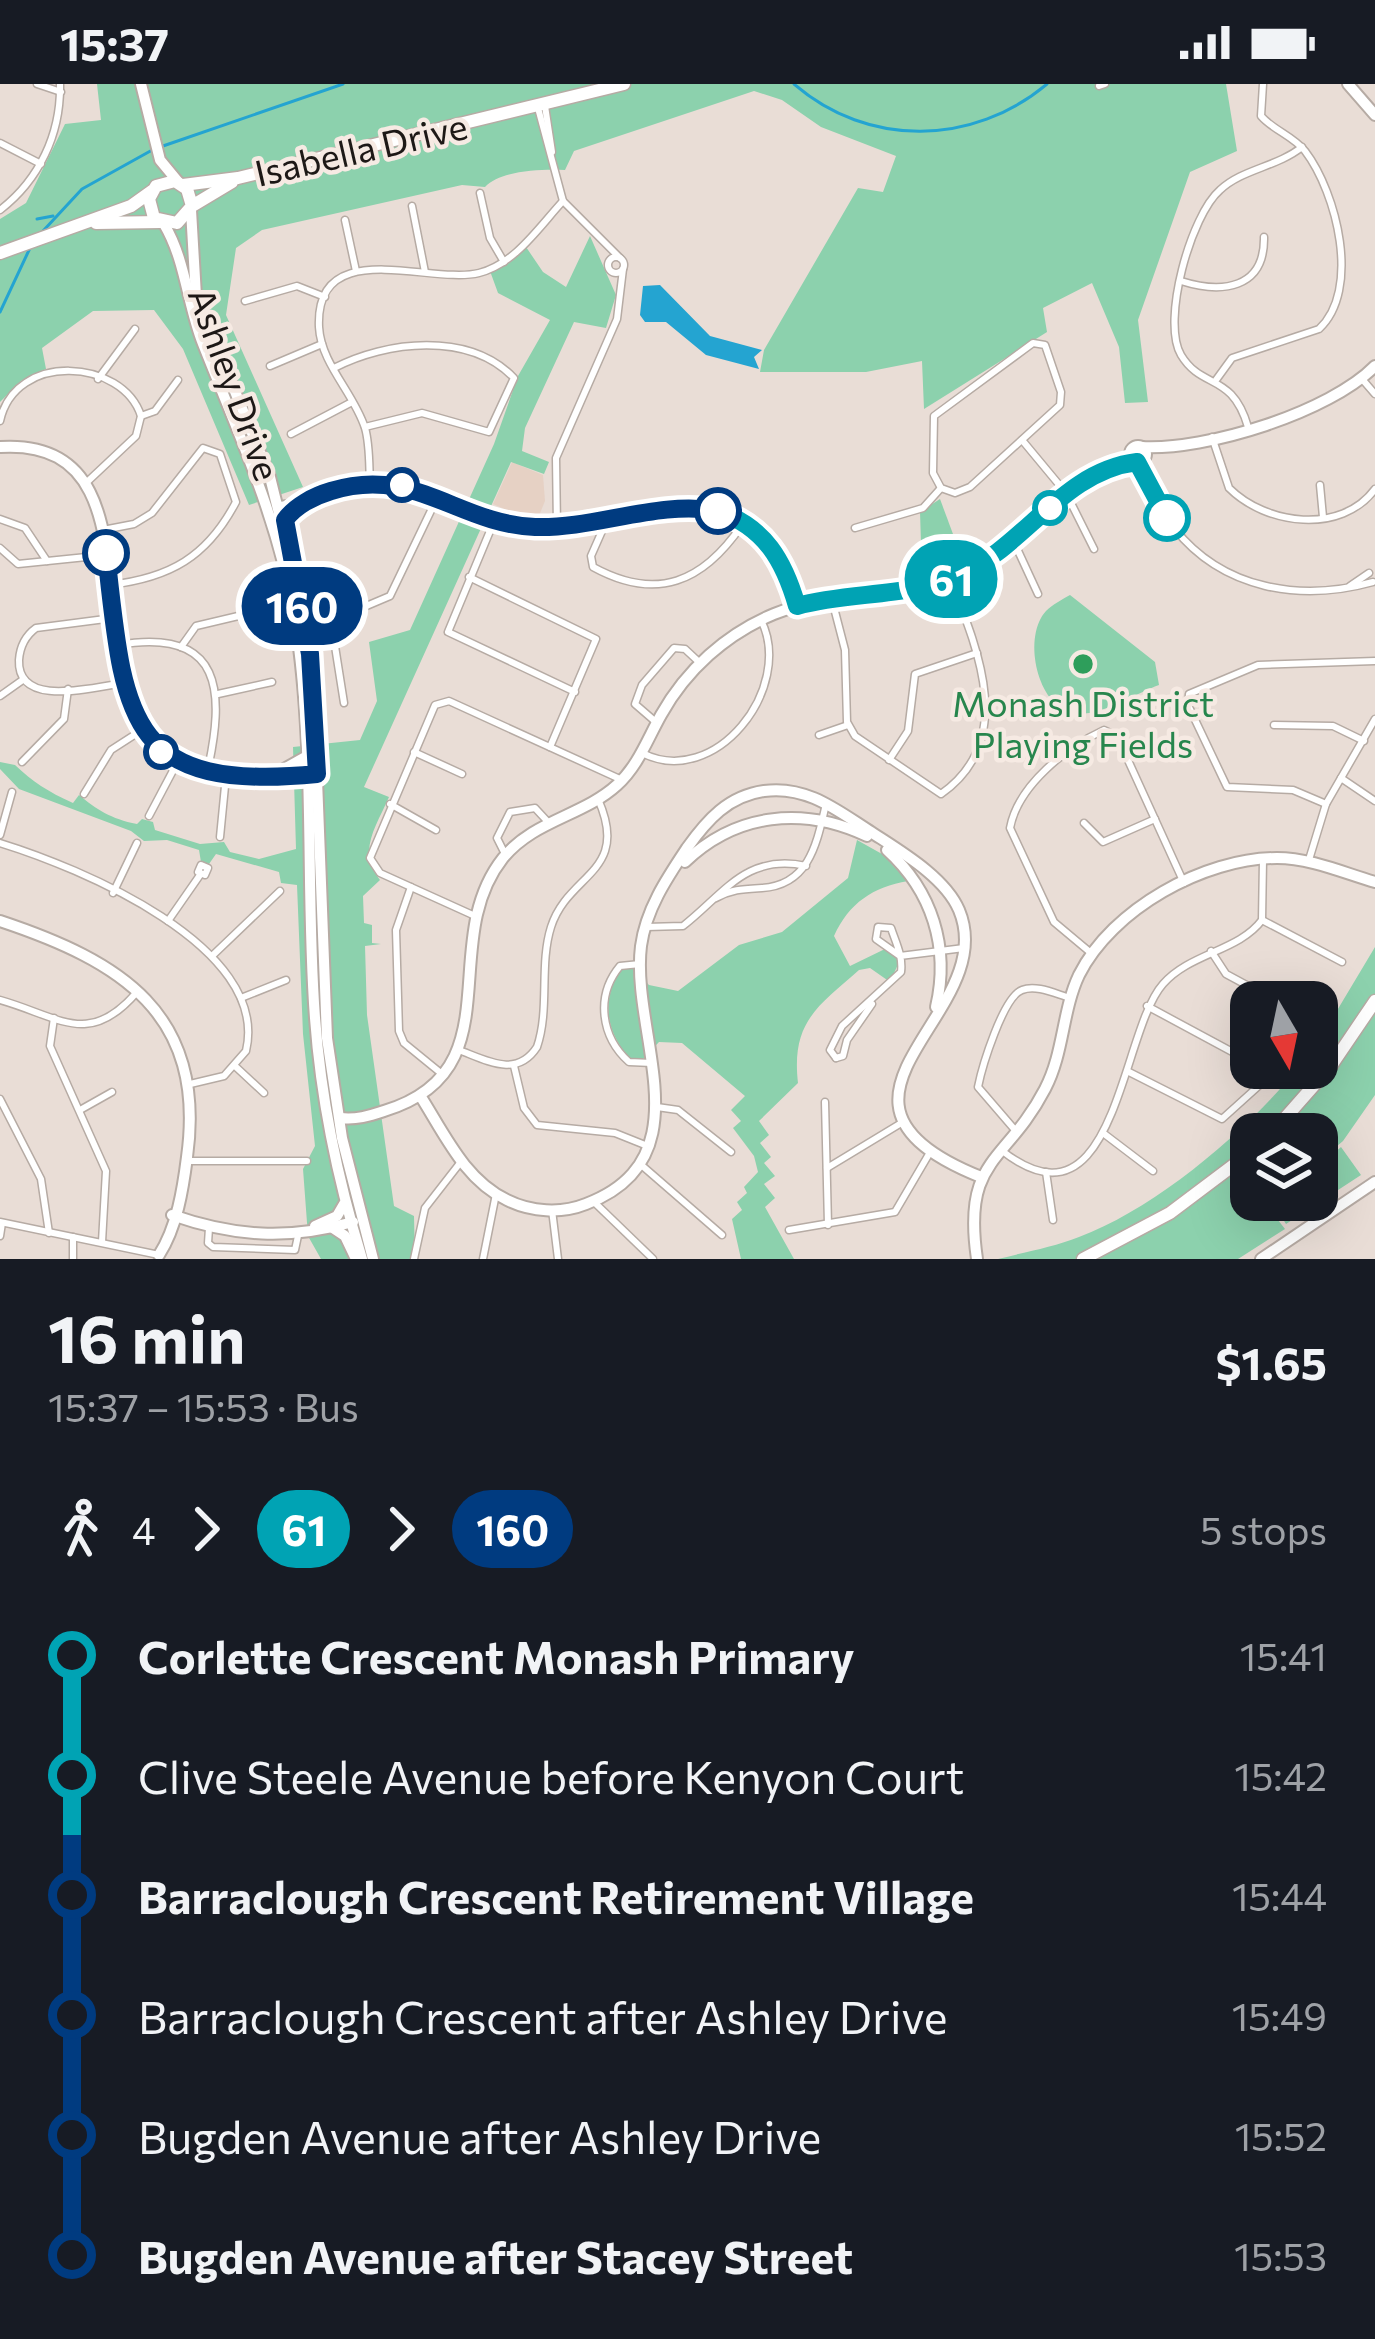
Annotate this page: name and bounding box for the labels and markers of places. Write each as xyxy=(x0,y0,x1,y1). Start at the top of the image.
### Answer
unlabelled marker xyxy=(386,469,418,501)
unlabelled marker xyxy=(696,489,740,533)
unlabelled marker xyxy=(1034,492,1066,524)
unlabelled marker xyxy=(1145,496,1189,540)
unlabelled marker xyxy=(84,531,128,575)
marker: Monash District Playing Fields xyxy=(1070,651,1096,677)
place label: Monash District Playing Fields xyxy=(952,680,1214,765)
unlabelled marker xyxy=(145,736,177,768)

